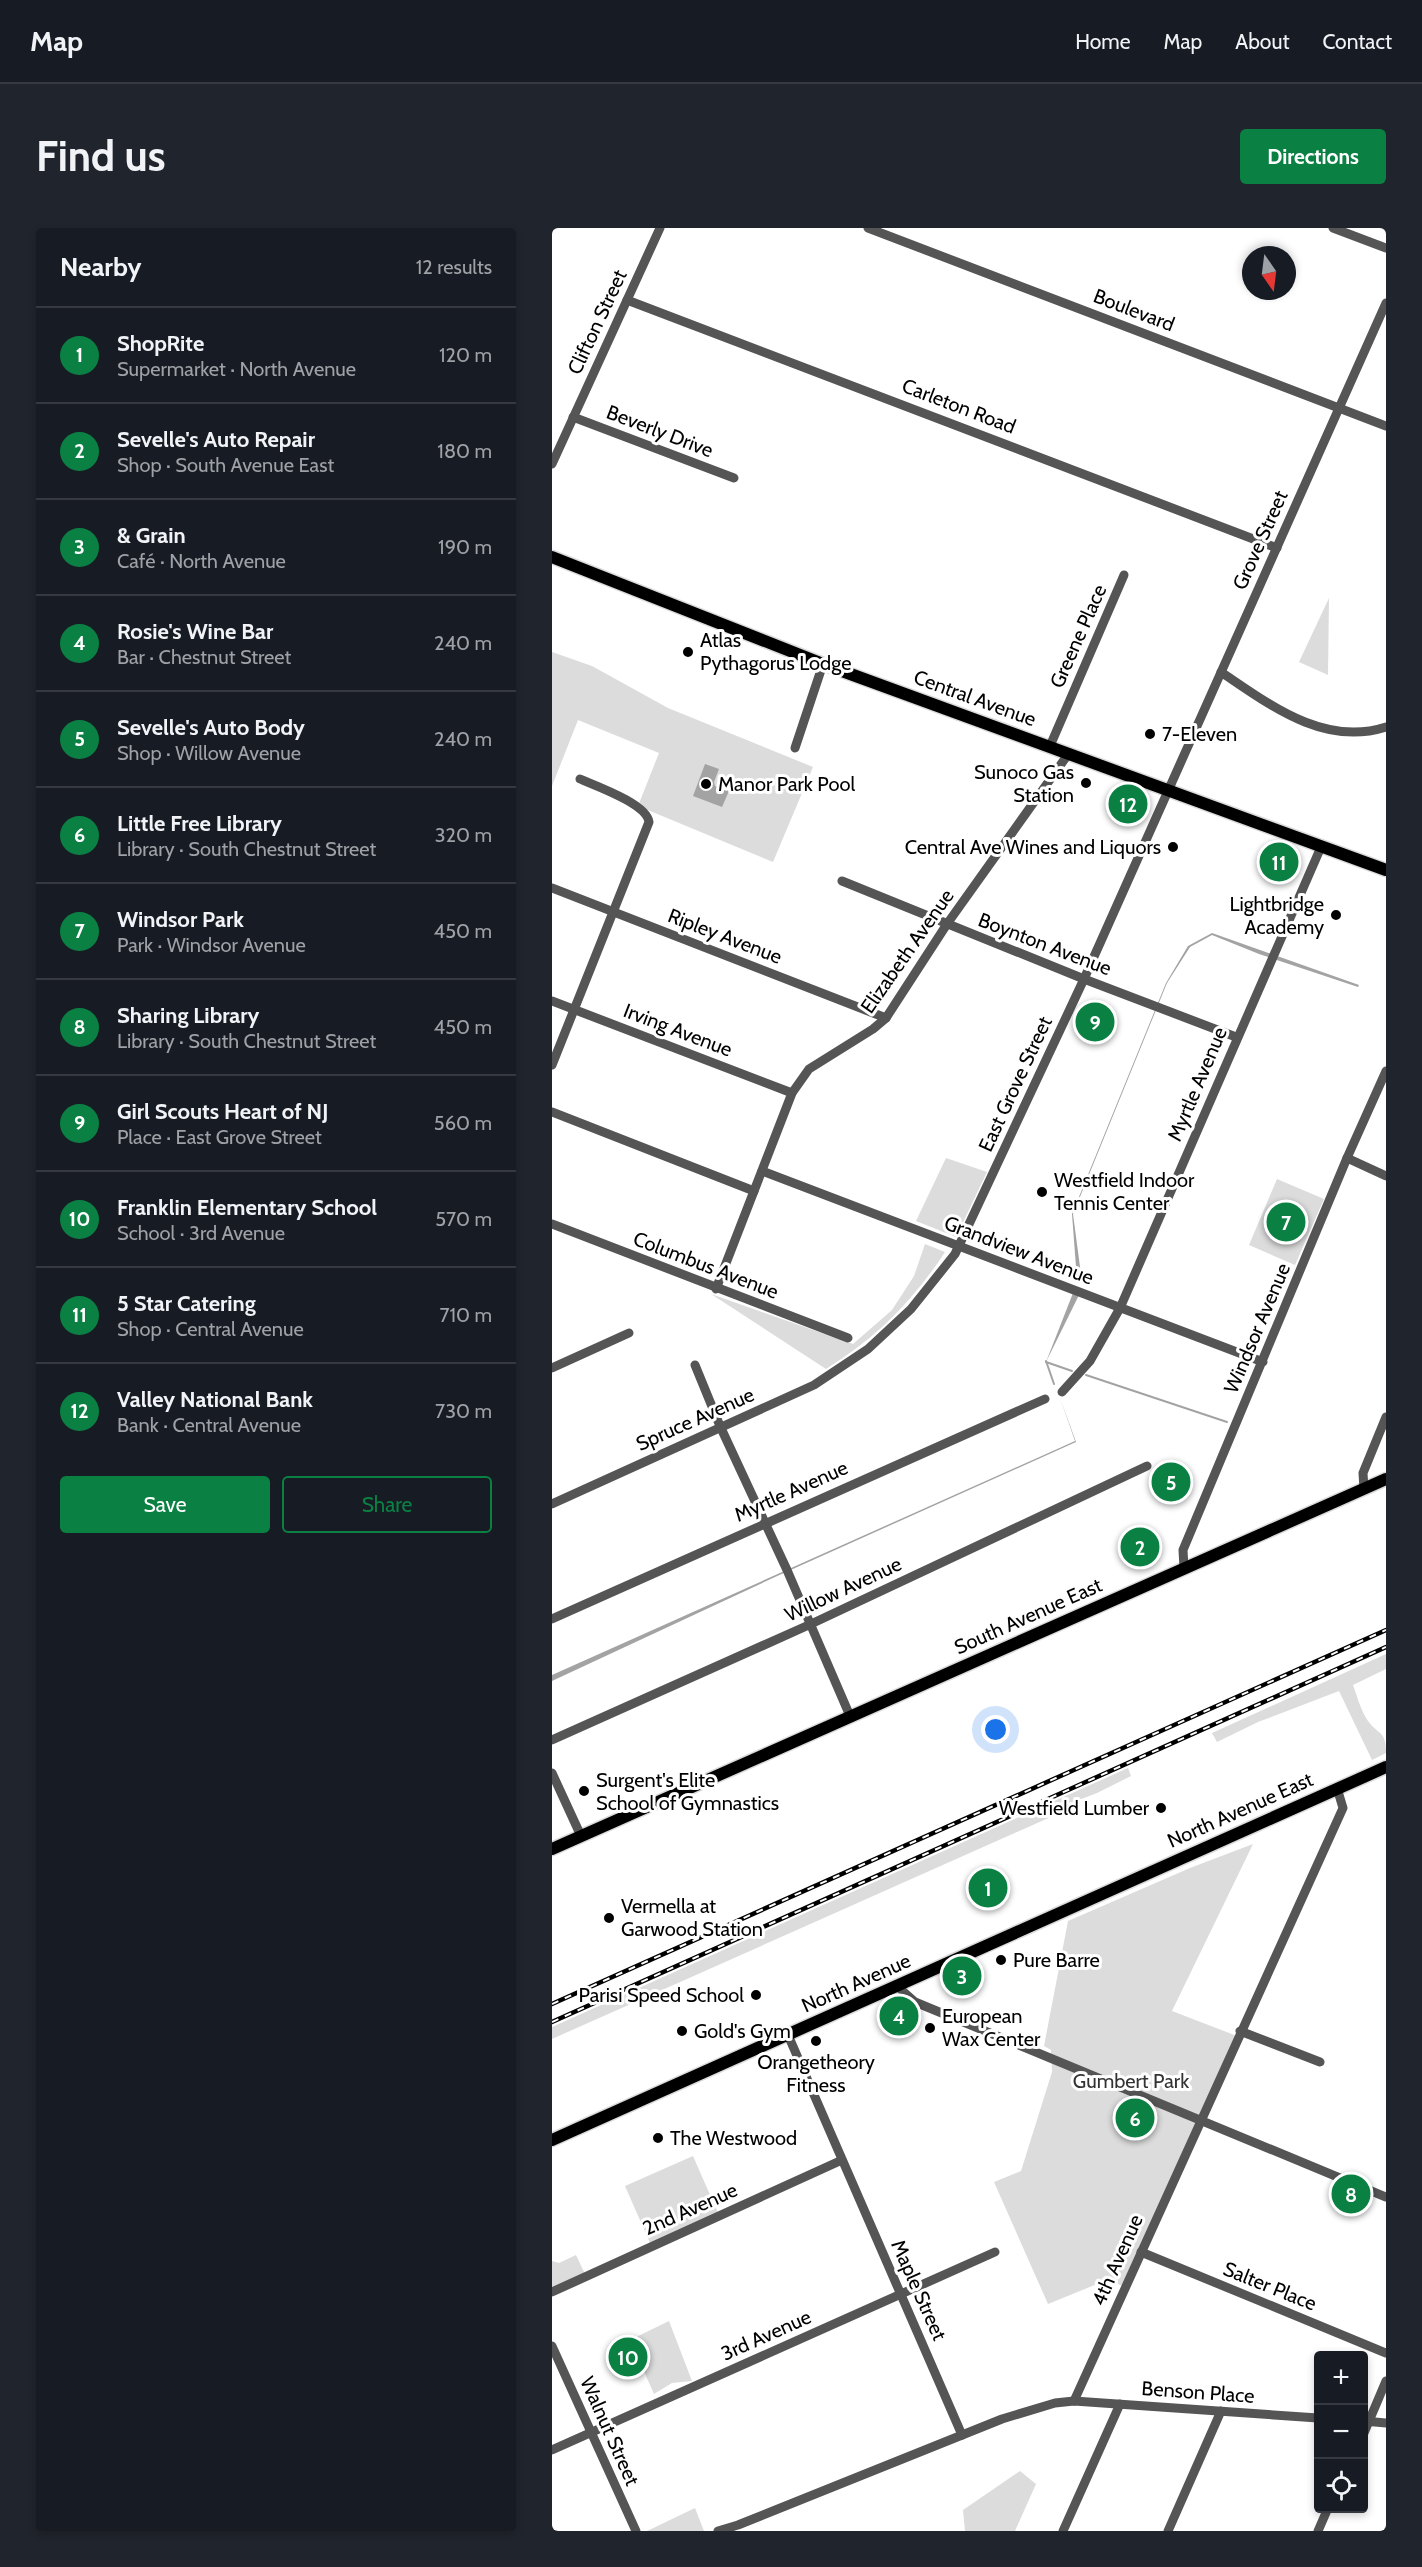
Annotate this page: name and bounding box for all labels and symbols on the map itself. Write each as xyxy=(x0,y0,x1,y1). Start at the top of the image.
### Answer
north arrow xyxy=(1242,246,1296,300)
street label: Clifton Street xyxy=(562,266,632,378)
street label: Boulevard xyxy=(1090,284,1178,336)
street label: Carleton Road xyxy=(899,373,1019,439)
street label: Beverly Drive xyxy=(603,400,717,462)
street label: Grove Street xyxy=(1227,486,1293,593)
street label: Greene Place xyxy=(1045,581,1111,691)
place label: Atlas Pythagorus Lodge xyxy=(700,628,851,675)
marker: Atlas Pythagorus Lodge xyxy=(681,645,695,659)
street label: Central Avenue xyxy=(911,665,1039,731)
place label: 7-Eleven xyxy=(1162,722,1237,746)
marker: 7-Eleven xyxy=(1143,727,1157,741)
place label: Sunoco Gas Station xyxy=(974,760,1074,807)
place label: Manor Park Pool xyxy=(718,772,855,796)
marker: Sunoco Gas Station xyxy=(1079,776,1093,790)
marker: Manor Park Pool xyxy=(699,777,713,791)
pin: 12 xyxy=(1108,782,1148,826)
place label: Central Ave Wines and Liquors xyxy=(905,835,1161,859)
marker: Central Ave Wines and Liquors xyxy=(1166,840,1180,854)
pin: 11 xyxy=(1260,840,1298,884)
street label: Elizabeth Avenue xyxy=(855,884,959,1018)
place label: Lightbridge Academy xyxy=(1229,892,1324,939)
street label: Ripley Avenue xyxy=(665,903,785,969)
street label: Boynton Avenue xyxy=(975,908,1115,980)
marker: Lightbridge Academy xyxy=(1329,908,1343,922)
street label: Irving Avenue xyxy=(620,998,736,1062)
pin: 9 xyxy=(1076,1000,1114,1044)
street label: East Grove Street xyxy=(973,1012,1057,1155)
street label: Myrtle Avenue xyxy=(1162,1023,1232,1145)
place label: Westfield Indoor Tennis Center xyxy=(1054,1168,1195,1215)
marker: Westfield Indoor Tennis Center xyxy=(1035,1185,1049,1199)
pin: 7 xyxy=(1266,1200,1306,1244)
street label: Grandview Avenue xyxy=(941,1210,1097,1290)
street label: Columbus Avenue xyxy=(630,1226,782,1304)
street label: Windsor Avenue xyxy=(1219,1259,1295,1397)
street label: Spruce Avenue xyxy=(632,1382,758,1456)
street label: Myrtle Avenue xyxy=(731,1455,851,1527)
pin: 5 xyxy=(1152,1460,1190,1504)
pin: 2 xyxy=(1120,1524,1160,1570)
street label: Willow Avenue xyxy=(781,1552,905,1626)
street label: South Avenue East xyxy=(951,1573,1106,1659)
your location xyxy=(981,1715,1010,1744)
street label: North Avenue East xyxy=(1163,1767,1317,1853)
place label: Surgent's Elite School of Gymnastics xyxy=(596,1768,779,1815)
marker: Surgent's Elite School of Gymnastics xyxy=(577,1784,591,1798)
place label: Westfield Lumber xyxy=(999,1796,1150,1820)
marker: Westfield Lumber xyxy=(1154,1801,1168,1815)
pin: 1 xyxy=(968,1866,1008,1910)
place label: Vermella at Garwood Station xyxy=(621,1894,763,1941)
marker: Vermella at Garwood Station xyxy=(602,1911,616,1925)
street label: North Avenue xyxy=(798,1948,914,2018)
place label: Pure Barre xyxy=(1013,1948,1100,1972)
marker: Pure Barre xyxy=(994,1953,1008,1967)
pin: 3 xyxy=(942,1954,982,1998)
place label: Parisi Speed School xyxy=(579,1983,744,2007)
marker: Parisi Speed School xyxy=(749,1988,763,2002)
pin: 4 xyxy=(880,1994,918,2038)
place label: European Wax Center xyxy=(942,2004,1041,2051)
place label: Gold's Gym xyxy=(694,2019,791,2043)
marker: European Wax Center xyxy=(923,2021,937,2035)
marker: Gold's Gym xyxy=(675,2024,689,2038)
marker: Orangetheory Fitness xyxy=(809,2034,823,2048)
place label: Orangetheory Fitness xyxy=(757,2050,875,2097)
park label: Gumbert Park xyxy=(1073,2069,1189,2093)
pin: 6 xyxy=(1116,2096,1154,2140)
place label: The Westwood xyxy=(670,2126,797,2150)
marker: The Westwood xyxy=(651,2131,665,2145)
pin: 8 xyxy=(1332,2172,1370,2216)
street label: 2nd Avenue xyxy=(639,2178,741,2240)
street label: 4th Avenue xyxy=(1086,2211,1148,2309)
street label: Maple Street xyxy=(886,2236,952,2344)
street label: Salter Place xyxy=(1220,2256,1320,2316)
street label: 3rd Avenue xyxy=(717,2305,815,2365)
pin: 10 xyxy=(608,2334,648,2380)
street label: Walnut Street xyxy=(575,2373,645,2489)
street label: Benson Place xyxy=(1141,2376,1255,2408)

